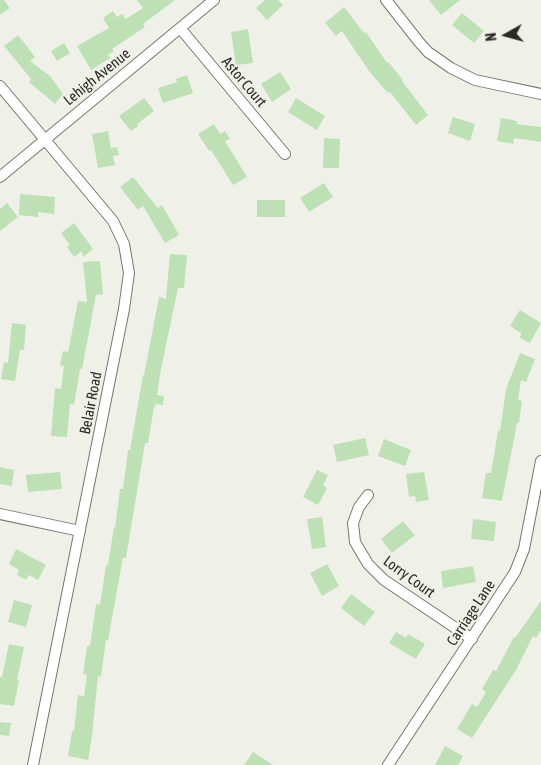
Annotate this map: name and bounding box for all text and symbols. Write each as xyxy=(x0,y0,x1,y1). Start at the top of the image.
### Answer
north arrow xyxy=(481,10,531,60)
text: N xyxy=(483,32,500,42)
street label: Lehigh Avenue xyxy=(60,45,134,109)
street label: Astor Court xyxy=(218,53,270,111)
street label: Belair Road xyxy=(76,370,106,436)
street label: Lorry Court xyxy=(380,552,438,602)
street label: Carriage Lane xyxy=(443,577,499,649)

